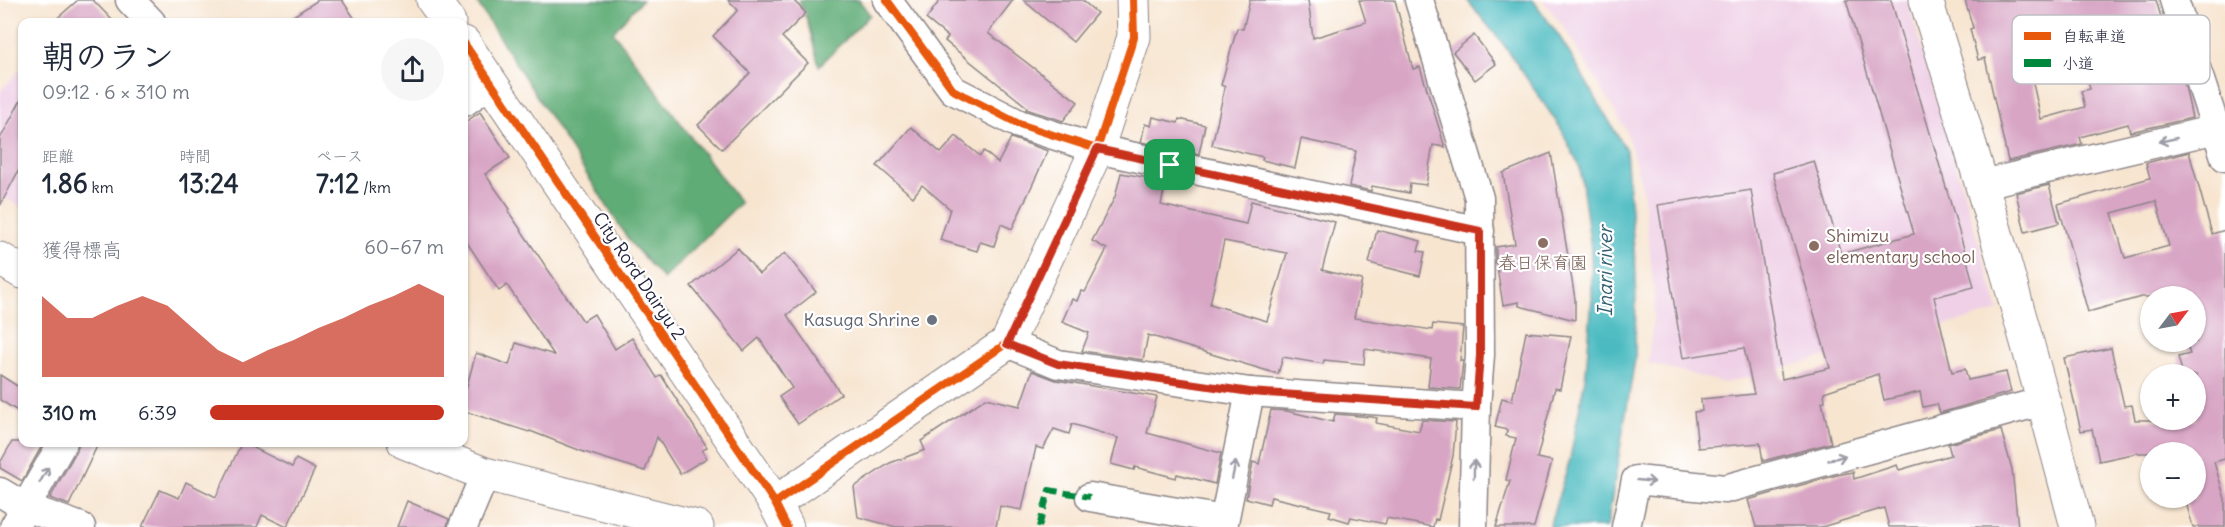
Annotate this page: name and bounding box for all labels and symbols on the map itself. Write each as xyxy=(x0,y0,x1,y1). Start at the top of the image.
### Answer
legend xyxy=(2012,15,2210,84)
text: 自転車道 xyxy=(2062,26,2126,46)
text: 小道 xyxy=(2062,53,2094,73)
one-way arrow xyxy=(2159,135,2178,146)
pin xyxy=(1144,139,1195,190)
street label: City Rord Dairyu 2 xyxy=(588,207,691,344)
water label: Inari river xyxy=(1592,223,1617,316)
place label: Shimizu elementary school xyxy=(1826,224,1975,268)
marker: 春日保育園 xyxy=(1536,236,1550,250)
marker: Shimizu elementary school xyxy=(1807,239,1821,253)
place label: 春日保育園 xyxy=(1498,251,1588,274)
north arrow xyxy=(2140,286,2206,352)
place label: Kasuga Shrine xyxy=(804,308,920,331)
marker: Kasuga Shrine xyxy=(925,313,939,327)
one-way arrow xyxy=(1827,452,1846,463)
one-way arrow xyxy=(1469,459,1480,479)
one-way arrow xyxy=(1229,460,1240,480)
one-way arrow xyxy=(39,467,51,484)
one-way arrow xyxy=(1636,476,1656,487)

